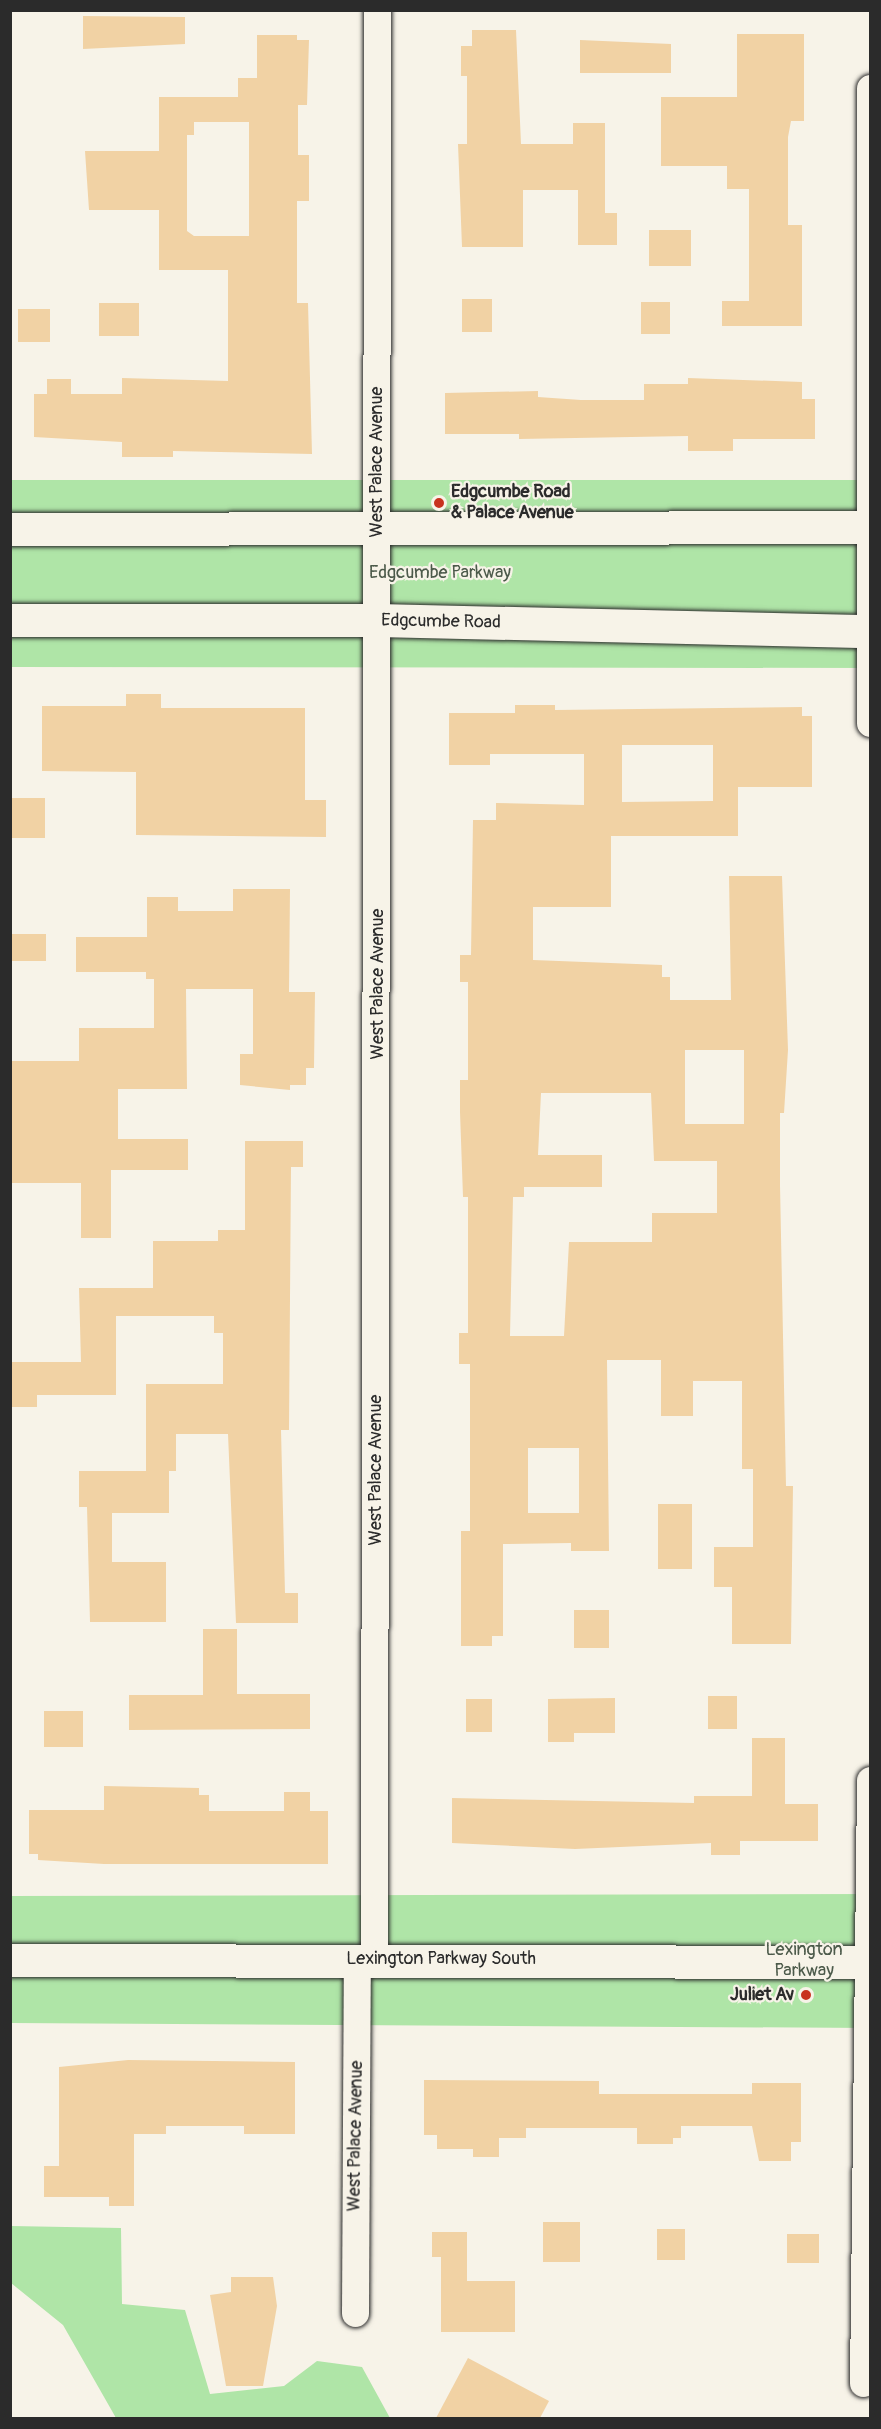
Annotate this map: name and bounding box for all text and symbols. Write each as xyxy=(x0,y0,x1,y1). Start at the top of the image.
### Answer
street label: West Palace Avenue xyxy=(366,387,388,537)
place label: Edgcumbe Road & Palace Avenue xyxy=(451,482,574,524)
marker: Edgcumbe Road & Palace Avenue xyxy=(432,496,446,510)
park label: Edgcumbe Parkway xyxy=(369,562,511,584)
street label: Edgcumbe Road xyxy=(381,610,501,634)
street label: West Palace Avenue xyxy=(367,909,389,1059)
street label: West Palace Avenue xyxy=(365,1395,387,1545)
park label: Lexington Parkway xyxy=(765,1940,843,1982)
street label: Lexington Parkway South xyxy=(346,1948,536,1970)
place label: Juliet Av xyxy=(730,1984,794,2006)
marker: Juliet Av xyxy=(799,1988,813,2002)
street label: West Palace Avenue xyxy=(344,2060,368,2212)

